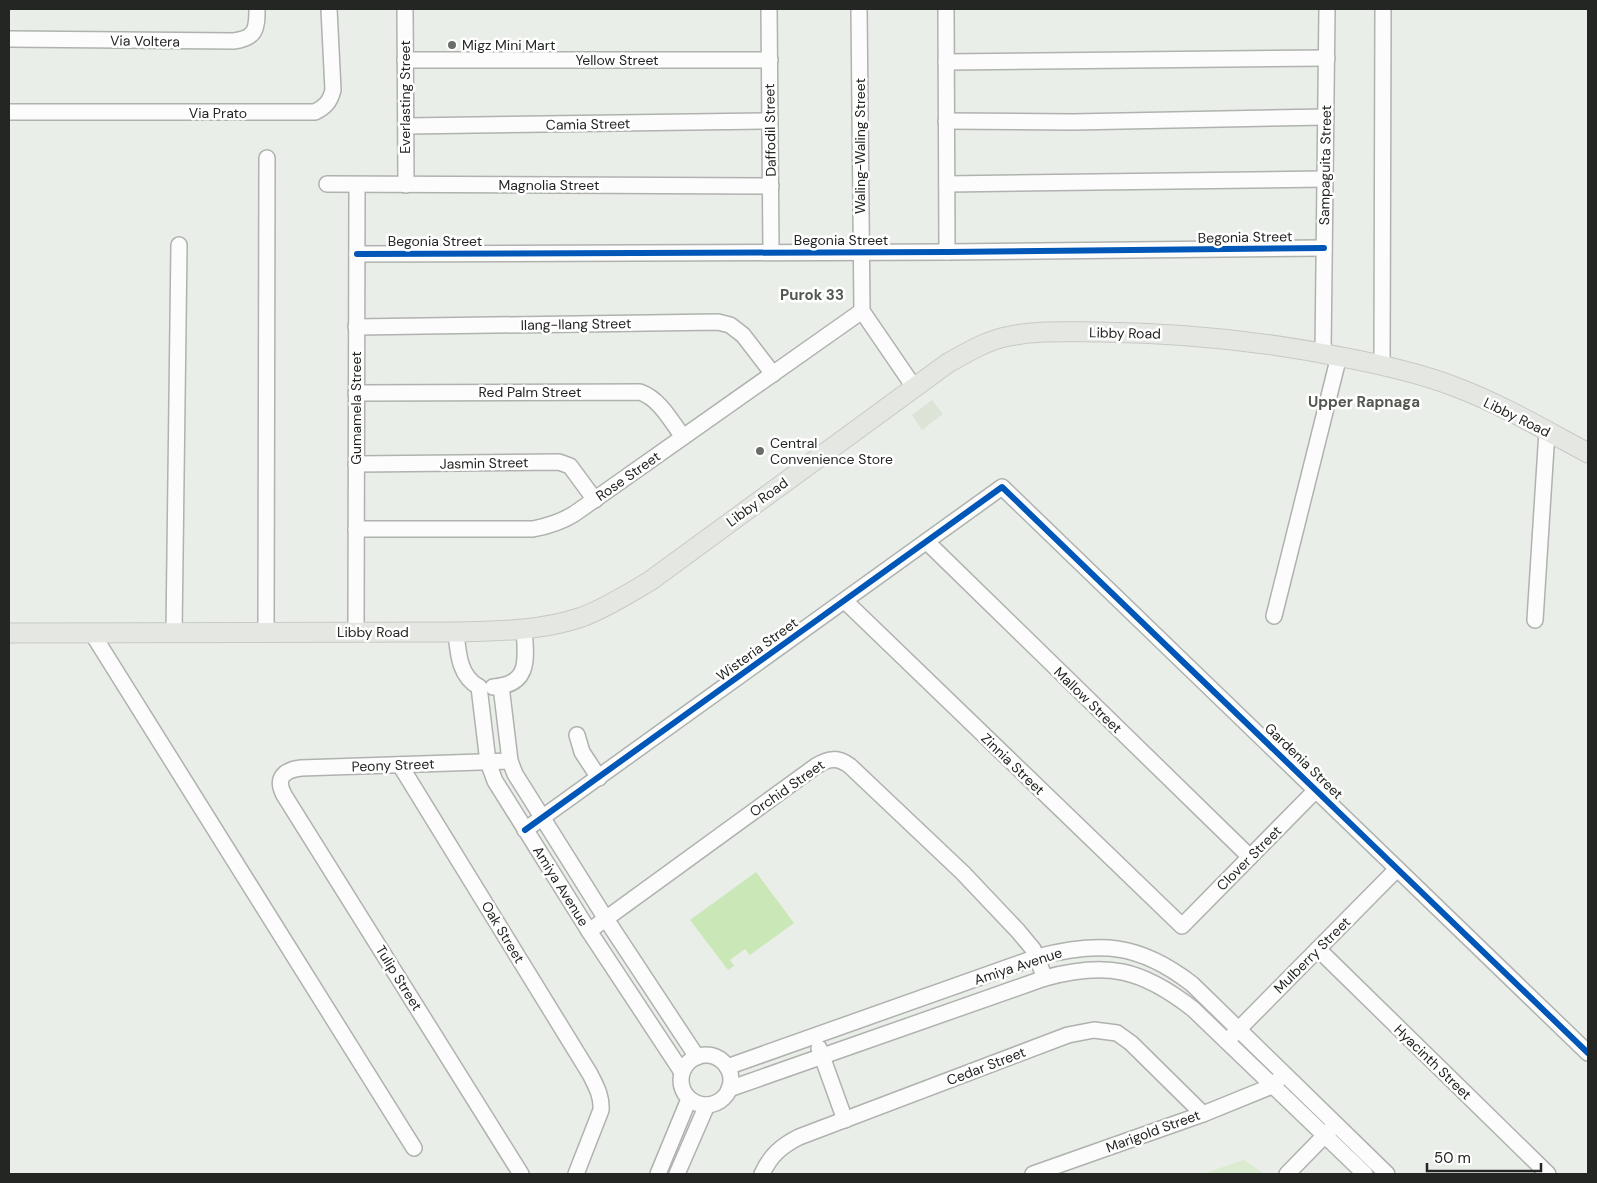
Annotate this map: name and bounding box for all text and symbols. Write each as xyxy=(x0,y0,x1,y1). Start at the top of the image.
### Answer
street label: Via Voltera xyxy=(110,31,180,51)
place label: Migz Mini Mart xyxy=(462,36,555,54)
marker: Migz Mini Mart xyxy=(446,39,458,51)
street label: Everlasting Street xyxy=(396,40,414,154)
street label: Yellow Street xyxy=(575,51,659,69)
street label: Waling-Waling Street xyxy=(851,78,869,214)
street label: Daffodil Street xyxy=(760,83,780,177)
street label: Via Prato xyxy=(189,104,247,122)
street label: Sampaguita Street xyxy=(1315,105,1335,225)
street label: Camia Street xyxy=(546,114,630,134)
street label: Magnolia Street xyxy=(498,176,600,194)
street label: Begonia Street xyxy=(1198,227,1292,247)
street label: Begonia Street xyxy=(794,231,888,249)
street label: Begonia Street xyxy=(388,232,482,250)
district label: Purok 33 xyxy=(780,285,844,305)
street label: Ilang-Ilang Street xyxy=(520,314,632,334)
street label: Libby Road xyxy=(1089,323,1161,343)
street label: Gumamela Street xyxy=(347,351,365,465)
street label: Red Palm Street xyxy=(479,383,581,401)
district label: Upper Rapnaga xyxy=(1308,392,1420,412)
street label: Libby Road xyxy=(1481,393,1553,441)
place label: Central Convenience Store xyxy=(770,434,893,468)
marker: Central Convenience Store xyxy=(754,445,766,457)
street label: Rose Street xyxy=(592,447,664,505)
street label: Jasmin Street xyxy=(439,453,529,473)
street label: Libby Road xyxy=(723,474,791,530)
street label: Wisteria Street xyxy=(713,613,801,685)
street label: Libby Road xyxy=(337,623,409,641)
street label: Mallow Street xyxy=(1050,663,1126,737)
street label: Gardenia Street xyxy=(1261,719,1347,803)
street label: Zinnia Street xyxy=(977,729,1049,799)
street label: Peony Street xyxy=(351,755,435,775)
street label: Orchid Street xyxy=(746,756,828,820)
street label: Clover Street xyxy=(1213,822,1285,894)
street label: Amiya Avenue xyxy=(529,842,593,930)
street label: Oak Street xyxy=(478,898,528,966)
street label: Mulberry Street xyxy=(1270,913,1354,997)
street label: Tulip Street xyxy=(372,942,426,1014)
street label: Amiya Avenue xyxy=(972,943,1064,989)
street label: Hyacinth Street xyxy=(1390,1020,1476,1104)
street label: Cedar Street xyxy=(944,1043,1028,1089)
street label: Marigold Street xyxy=(1103,1106,1203,1156)
scale bar xyxy=(1427,1140,1541,1172)
text: 50 m xyxy=(1434,1148,1471,1168)

